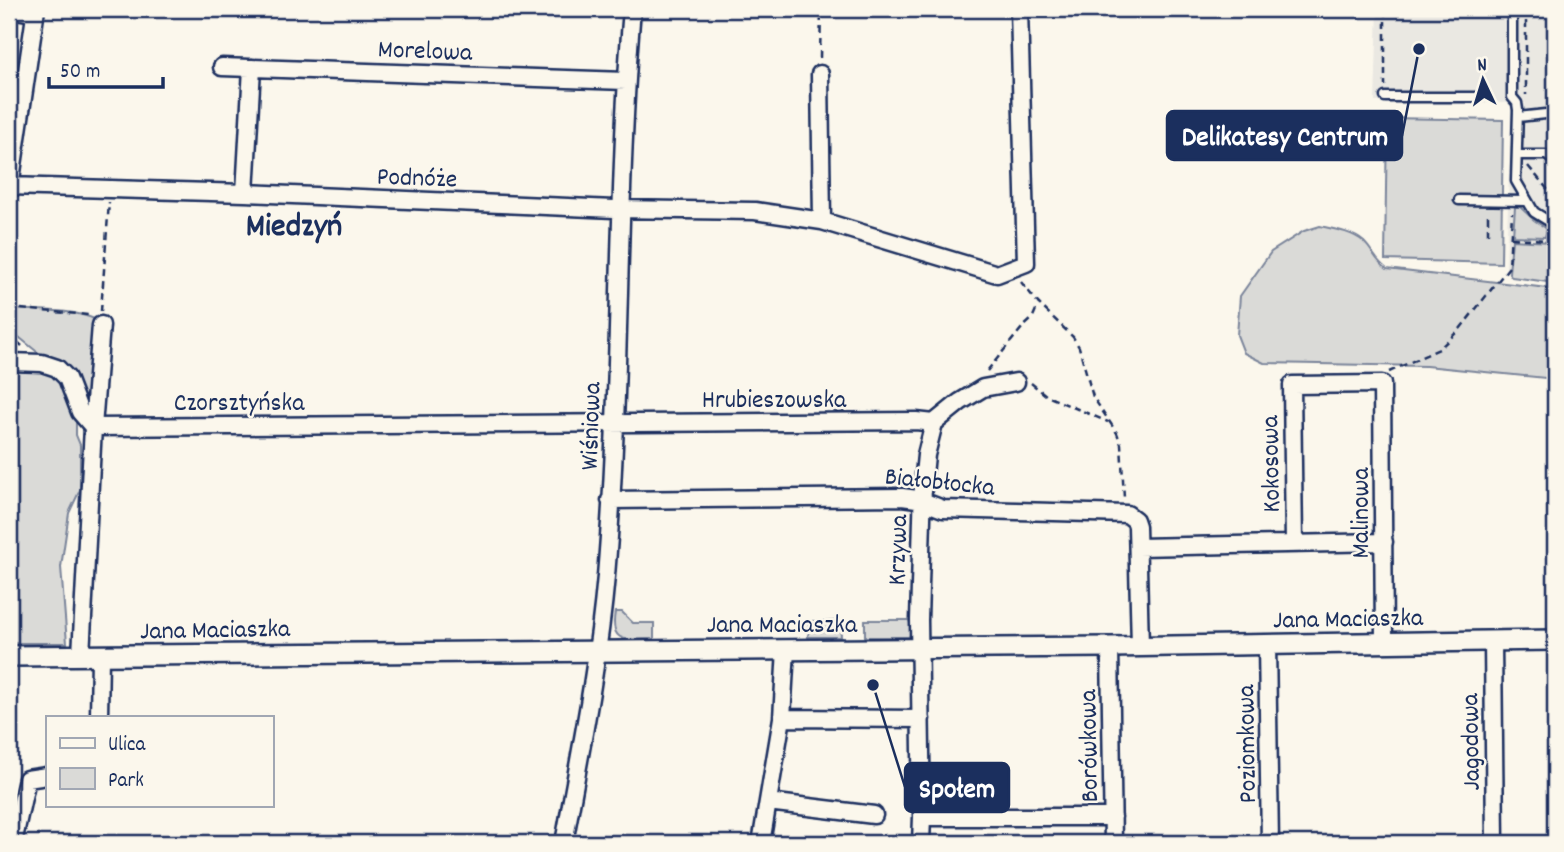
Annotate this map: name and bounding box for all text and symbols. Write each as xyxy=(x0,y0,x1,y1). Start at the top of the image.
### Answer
street label: Morelowa xyxy=(377,32,474,73)
scale bar xyxy=(49,46,163,90)
north arrow xyxy=(1448,46,1518,116)
text: N xyxy=(1476,53,1488,80)
text: 50 m xyxy=(60,58,100,88)
callout: Delikatesy Centrum xyxy=(1167,111,1402,160)
text: Delikatesy Centrum xyxy=(1182,120,1388,160)
street label: Podnóże xyxy=(376,160,458,199)
district label: Miedzyń xyxy=(246,205,342,252)
street label: Wiśniowa xyxy=(572,381,613,471)
street label: Hrubieszowska xyxy=(702,383,847,420)
street label: Czorsztyńska xyxy=(174,386,305,423)
street label: Kokosowa xyxy=(1253,414,1292,513)
street label: Białobłocka xyxy=(883,459,997,508)
street label: Malinowa xyxy=(1344,467,1381,558)
street label: Krzywa xyxy=(880,513,919,586)
street label: Jana Maciaszka xyxy=(1273,601,1424,640)
street label: Jana Maciaszka xyxy=(707,608,858,645)
street label: Jana Maciaszka xyxy=(140,612,291,651)
street label: Poziomkowa xyxy=(1229,684,1268,804)
street label: Borówkowa xyxy=(1071,688,1110,803)
street label: Jagodowa xyxy=(1453,692,1492,791)
legend xyxy=(46,716,273,806)
text: Ulica xyxy=(108,731,146,761)
callout: Społem xyxy=(905,763,1009,812)
text: Park xyxy=(108,767,144,797)
text: Społem xyxy=(919,772,995,812)

